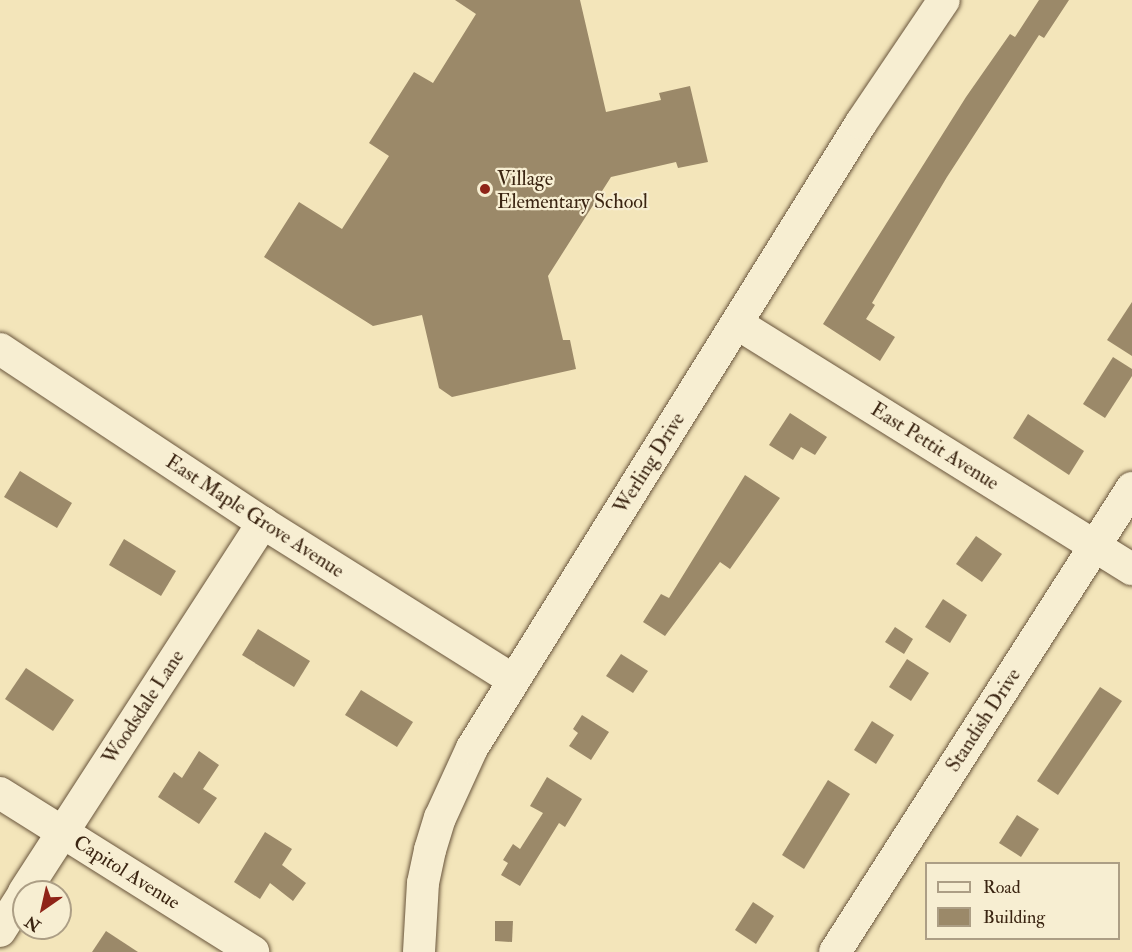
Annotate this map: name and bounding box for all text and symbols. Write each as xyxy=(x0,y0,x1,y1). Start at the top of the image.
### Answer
place label: Village Elementary School xyxy=(497,166,648,213)
marker: Village Elementary School xyxy=(478,182,492,196)
street label: East Pettit Avenue xyxy=(867,397,1003,495)
street label: Werling Drive xyxy=(608,408,690,518)
street label: East Maple Grove Avenue xyxy=(161,449,349,583)
street label: Woodsdale Lane xyxy=(97,645,189,769)
street label: Standish Drive xyxy=(941,664,1025,776)
street label: Capitol Avenue xyxy=(69,830,185,914)
legend xyxy=(925,862,1120,940)
text: Road xyxy=(983,876,1021,899)
north arrow xyxy=(12,880,72,940)
text: Building xyxy=(983,906,1045,929)
text: N xyxy=(22,911,45,936)

